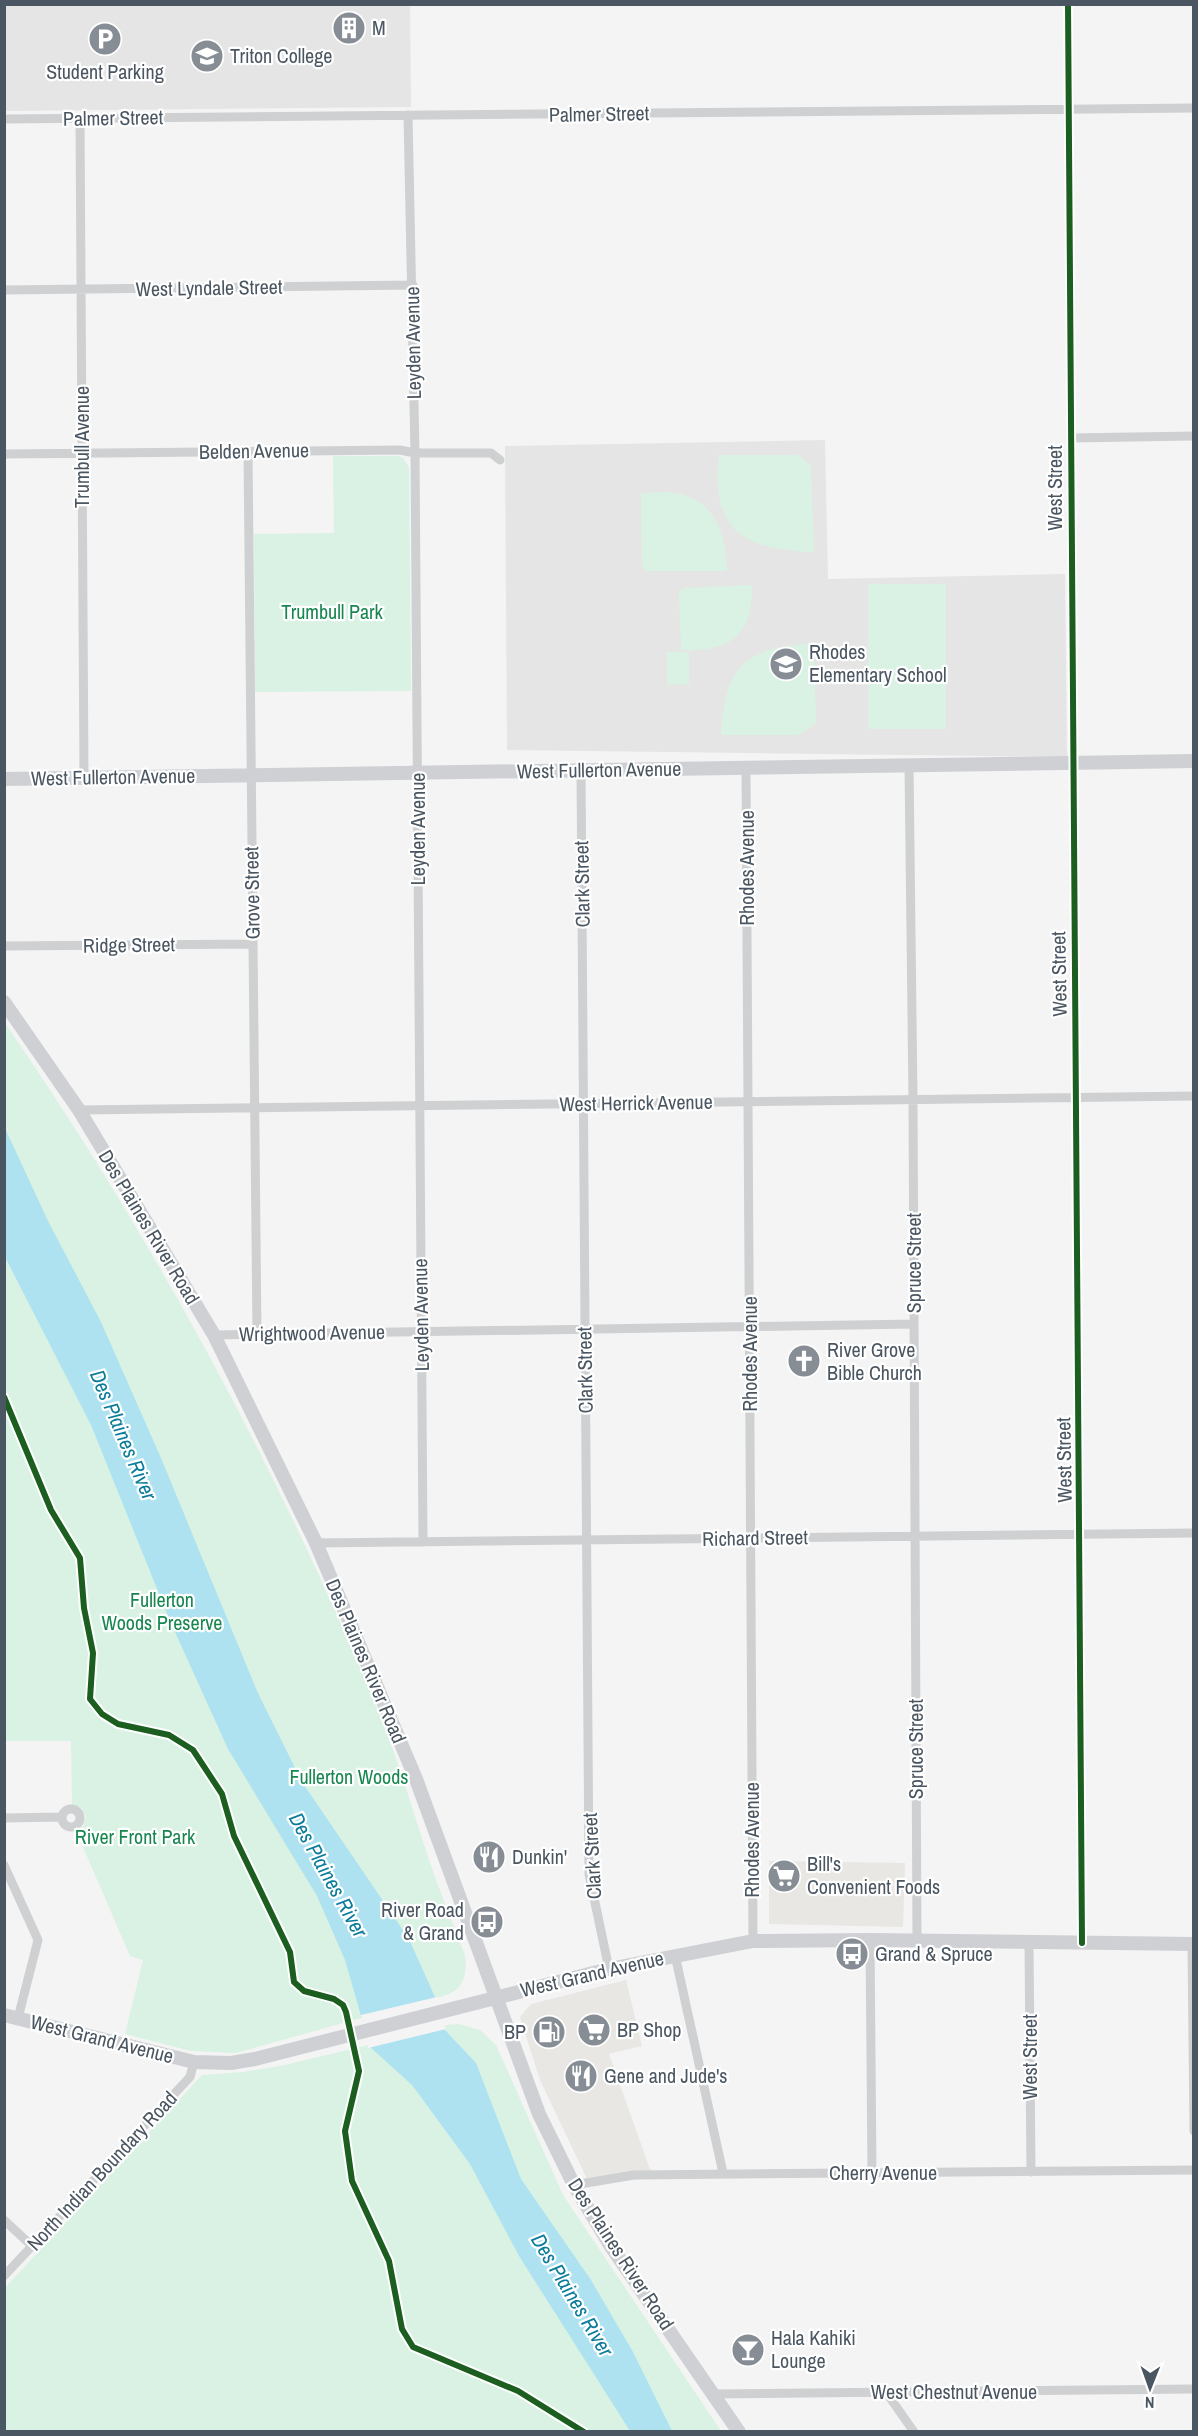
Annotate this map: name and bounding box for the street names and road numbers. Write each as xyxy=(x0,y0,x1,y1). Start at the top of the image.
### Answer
street label: Palmer Street xyxy=(549,99,650,128)
street label: Palmer Street xyxy=(63,103,164,132)
street label: West Lyndale Street xyxy=(135,273,283,302)
street label: Leyden Avenue xyxy=(398,286,427,400)
street label: Trumbull Avenue xyxy=(68,386,95,508)
street label: Belden Avenue xyxy=(199,436,309,465)
street label: West Street xyxy=(1041,445,1068,531)
street label: West Fullerton Avenue xyxy=(517,755,681,784)
street label: West Fullerton Avenue xyxy=(31,762,195,791)
street label: Leyden Avenue xyxy=(404,773,431,885)
street label: Rhodes Avenue xyxy=(733,810,760,926)
street label: Clark Street xyxy=(567,840,596,928)
street label: Grove Street xyxy=(237,846,266,940)
street label: Ridge Street xyxy=(83,930,176,959)
street label: West Street xyxy=(1044,931,1073,1017)
street label: West Herrick Avenue xyxy=(559,1088,713,1117)
street label: Des Plaines River Road xyxy=(93,1144,206,1309)
street label: Spruce Street xyxy=(900,1212,927,1313)
street label: Leyden Avenue xyxy=(406,1258,435,1372)
street label: Rhodes Avenue xyxy=(736,1296,763,1412)
street label: Wrightwood Avenue xyxy=(239,1318,385,1347)
street label: Clark Street xyxy=(570,1326,599,1414)
street label: West Street xyxy=(1049,1417,1078,1503)
street label: Richard Street xyxy=(702,1523,809,1552)
street label: Des Plaines River Road xyxy=(320,1575,413,1747)
street label: Spruce Street xyxy=(902,1698,929,1799)
street label: Rhodes Avenue xyxy=(738,1782,765,1898)
street label: Clark Street xyxy=(576,1812,607,1900)
street label: West Grand Avenue xyxy=(518,1944,666,2003)
street label: West Grand Avenue xyxy=(28,2008,176,2069)
street label: West Street xyxy=(1016,2014,1043,2100)
street label: North Indian Boundary Road xyxy=(21,2085,183,2256)
street label: Cherry Avenue xyxy=(829,2159,937,2186)
street label: Des Plaines River Road xyxy=(563,2174,679,2334)
street label: West Chestnut Avenue xyxy=(871,2378,1037,2405)

